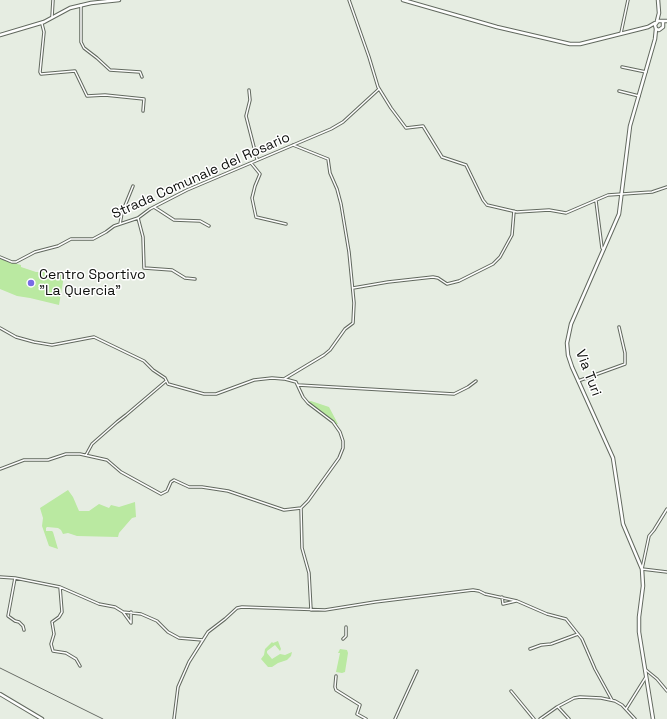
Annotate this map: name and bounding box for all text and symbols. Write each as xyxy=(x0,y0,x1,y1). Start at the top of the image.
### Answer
street label: Strada Comunale del Rosario xyxy=(109,129,293,223)
place label: Centro Sportivo "La Quercia" xyxy=(39,267,146,300)
marker: Centro Sportivo "La Quercia" xyxy=(26,278,36,288)
street label: Via Turi xyxy=(572,348,604,398)

